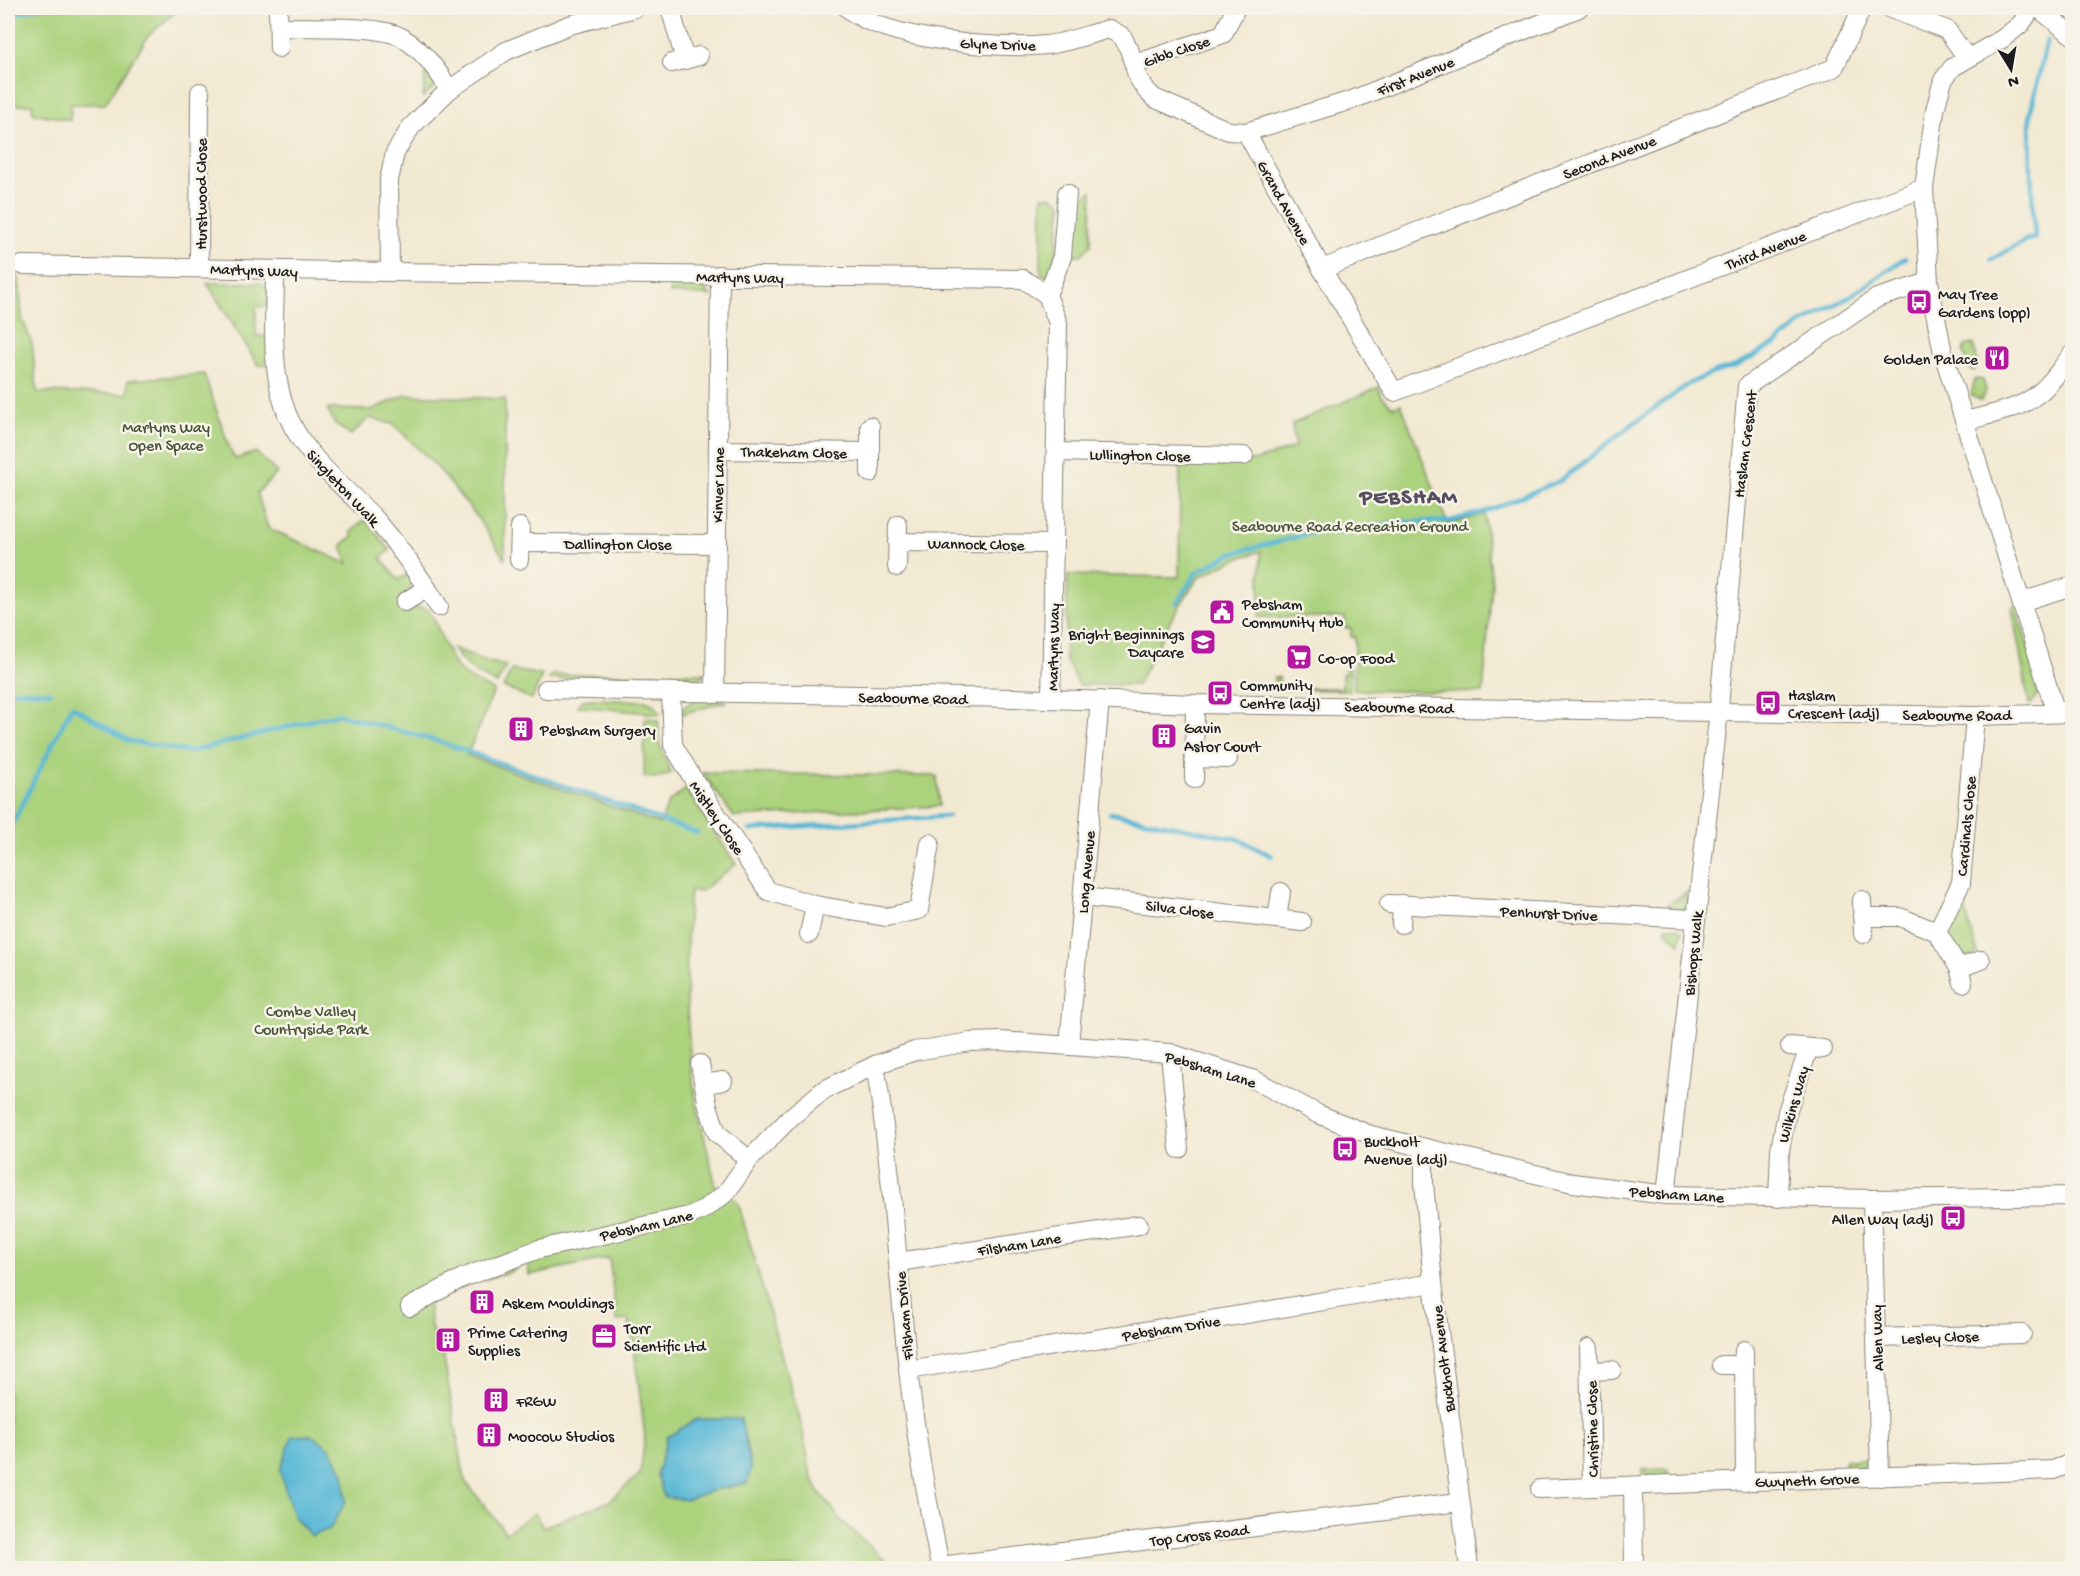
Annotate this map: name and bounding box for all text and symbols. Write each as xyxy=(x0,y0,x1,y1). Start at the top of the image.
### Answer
street label: Gibb Close xyxy=(1141,33,1214,74)
street label: Glyne Drive xyxy=(960,36,1037,57)
north arrow xyxy=(1981,39,2041,99)
street label: First Avenue xyxy=(1374,54,1458,103)
text: N xyxy=(2006,70,2020,91)
street label: Second Avenue xyxy=(1561,133,1660,186)
street label: Hurstwood Close xyxy=(194,137,213,250)
street label: Grand Avenue xyxy=(1251,158,1313,250)
street label: Third Avenue xyxy=(1722,228,1810,277)
street label: Martyns Way xyxy=(210,261,298,284)
street label: Martyns Way xyxy=(696,269,784,290)
bus stop icon: May Tree Gardens (opp) xyxy=(1904,287,1934,317)
place label: May Tree Gardens (opp) xyxy=(1938,287,2031,324)
restaurant icon: Golden Palace xyxy=(1982,343,2012,373)
place label: Golden Palace xyxy=(1883,352,1979,371)
street label: Haslam Crescent xyxy=(1731,388,1764,499)
park label: Martyns Way Open Space xyxy=(122,420,210,457)
street label: Thakeham Close xyxy=(740,444,848,465)
street label: Singleton Walk xyxy=(301,447,383,533)
street label: Kinver Lane xyxy=(710,447,731,523)
street label: Lullington Close xyxy=(1089,447,1192,468)
district label: PEBSHAM xyxy=(1359,486,1458,512)
park label: Seabourne Road Recreation Ground xyxy=(1232,519,1470,538)
street label: Wannock Close xyxy=(927,536,1025,557)
street label: Dallington Close xyxy=(563,537,672,556)
public building icon: Pebsham Community Hub xyxy=(1207,597,1237,627)
place label: Pebsham Community Hub xyxy=(1241,597,1344,634)
street label: Martyns Way xyxy=(1045,603,1066,691)
place label: Bright Beginnings Daycare xyxy=(1067,627,1185,664)
school or university icon: Bright Beginnings Daycare xyxy=(1188,627,1218,657)
supermarket icon: Co-op Food xyxy=(1284,642,1314,672)
place label: Co-op Food xyxy=(1318,651,1396,670)
bus stop icon: Community Centre (adj) xyxy=(1205,678,1235,708)
place label: Community Centre (adj) xyxy=(1240,678,1321,715)
bus stop icon: Haslam Crescent (adj) xyxy=(1753,688,1783,718)
place label: Haslam Crescent (adj) xyxy=(1788,688,1880,725)
street label: Seabourne Road xyxy=(858,690,969,711)
street label: Seabourne Road xyxy=(1344,699,1455,720)
street label: Seabourne Road xyxy=(1902,708,2013,727)
building icon: Pebsham Surgery xyxy=(506,714,536,744)
building icon: Gavin Astor Court xyxy=(1149,721,1179,751)
place label: Gavin Astor Court xyxy=(1184,721,1262,758)
place label: Pebsham Surgery xyxy=(539,723,656,742)
street label: Cardinals Close xyxy=(1955,775,1982,877)
street label: Mistley Close xyxy=(683,778,747,860)
street label: Long Avenue xyxy=(1075,830,1102,914)
street label: Silva Close xyxy=(1144,898,1216,925)
street label: Penhurst Drive xyxy=(1499,903,1599,928)
street label: Bishops Walk xyxy=(1681,908,1710,998)
park label: Combe Valley Countryside Park xyxy=(254,1004,370,1041)
street label: Pebsham Lane xyxy=(1161,1048,1259,1094)
street label: Wilkins Way xyxy=(1775,1064,1815,1145)
bus stop icon: Buckholt Avenue (adj) xyxy=(1330,1134,1360,1164)
place label: Buckholt Avenue (adj) xyxy=(1363,1134,1448,1171)
street label: Pebsham Lane xyxy=(1628,1184,1725,1209)
bus stop icon: Allen Way (adj) xyxy=(1938,1203,1968,1233)
street label: Pebsham Lane xyxy=(598,1207,696,1248)
place label: Allen Way (adj) xyxy=(1832,1212,1934,1231)
street label: Filsham Lane xyxy=(975,1230,1063,1263)
street label: Filsham Drive xyxy=(893,1270,920,1362)
building icon: Askem Mouldings xyxy=(467,1287,497,1317)
place label: Askem Mouldings xyxy=(502,1296,615,1315)
street label: Buckholt Avenue xyxy=(1429,1304,1462,1414)
street label: Allen Way xyxy=(1869,1304,1890,1371)
street label: Pebsham Drive xyxy=(1120,1313,1223,1348)
office icon: Torr Scientific Ltd xyxy=(589,1321,619,1351)
place label: Torr Scientific Ltd xyxy=(623,1321,707,1358)
building icon: Prime Catering Supplies xyxy=(433,1325,463,1355)
place label: Prime Catering Supplies xyxy=(467,1325,568,1362)
street label: Lesley Close xyxy=(1901,1329,1980,1350)
street label: Christine Close xyxy=(1584,1380,1605,1477)
building icon: FRGW xyxy=(481,1385,511,1415)
place label: FRGW xyxy=(515,1394,557,1413)
building icon: Moocow Studios xyxy=(474,1420,504,1450)
place label: Moocow Studios xyxy=(508,1429,615,1448)
street label: Gwyneth Grove xyxy=(1755,1471,1860,1494)
street label: Top Cross Road xyxy=(1148,1522,1251,1553)

